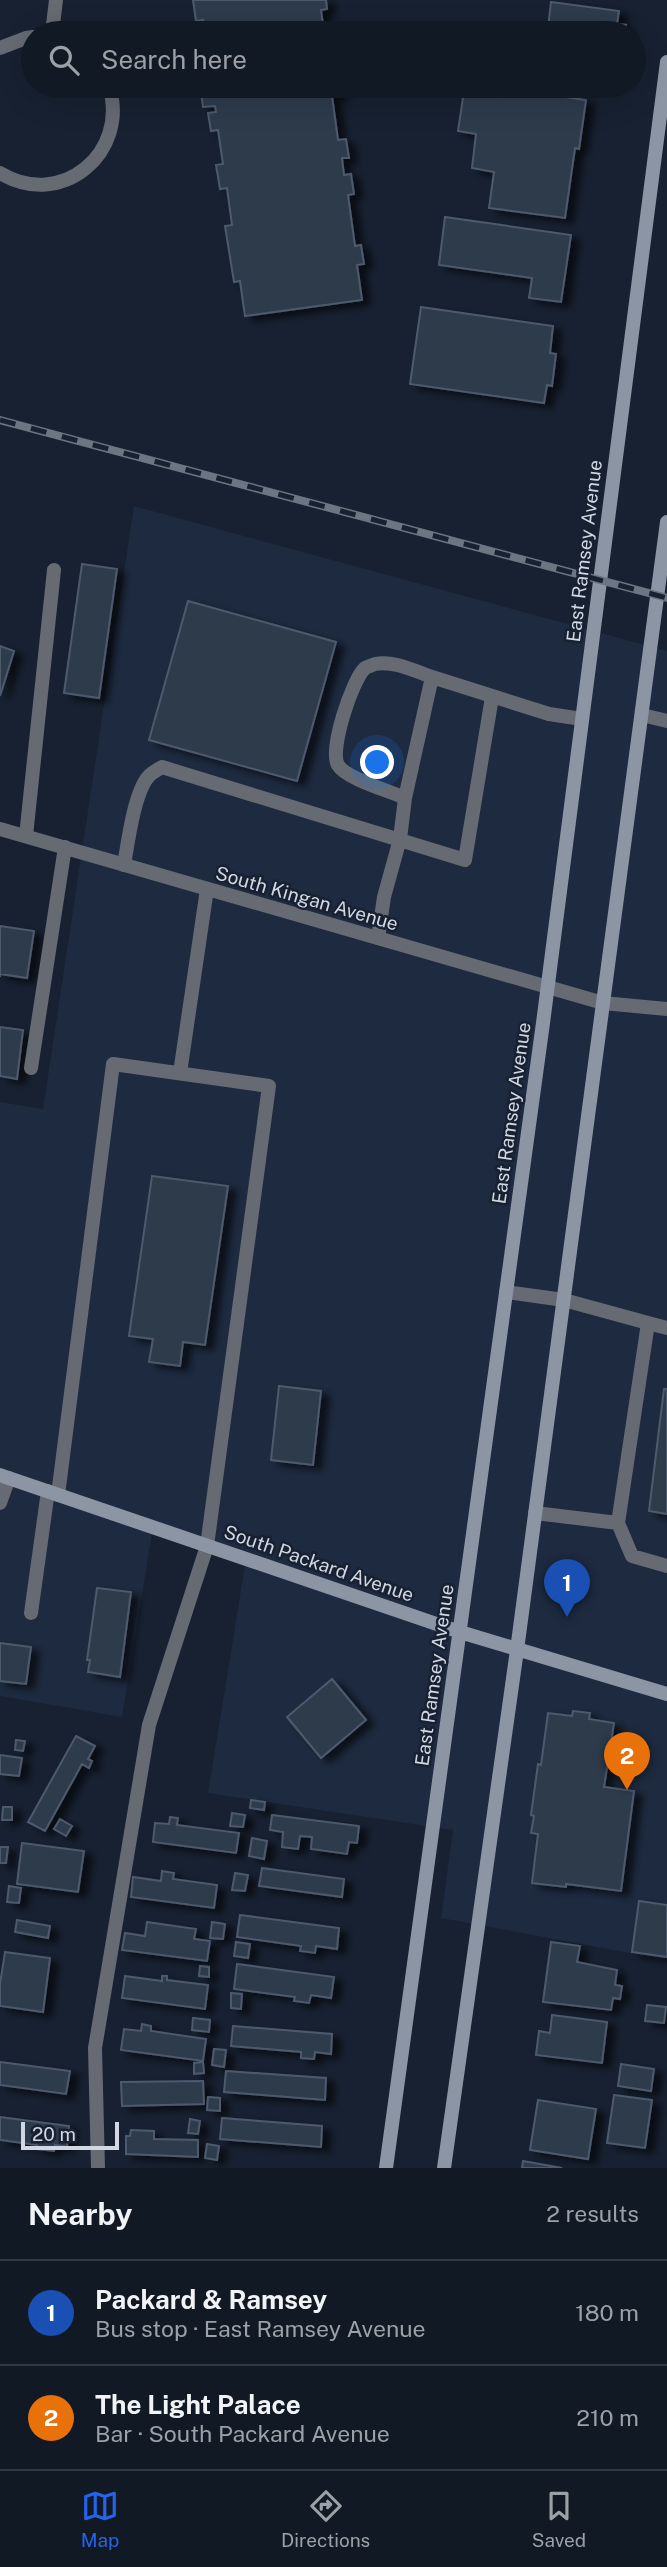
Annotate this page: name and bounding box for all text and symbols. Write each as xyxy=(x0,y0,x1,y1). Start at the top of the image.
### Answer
search box xyxy=(21,21,646,98)
icon: search xyxy=(45,41,83,79)
text: Search here xyxy=(101,44,247,75)
street label: East Ramsey Avenue xyxy=(562,459,606,643)
your location xyxy=(360,745,394,779)
street label: South Kingan Avenue xyxy=(213,861,401,935)
street label: East Ramsey Avenue xyxy=(487,1021,535,1205)
street label: South Packard Avenue xyxy=(221,1520,417,1606)
pin: 1 xyxy=(544,1559,590,1617)
street label: East Ramsey Avenue xyxy=(410,1583,458,1767)
pin: 2 xyxy=(604,1732,650,1790)
scale bar xyxy=(21,2119,119,2151)
text: 20 m xyxy=(32,2123,76,2145)
text: Nearby xyxy=(28,2196,132,2232)
text: 2 results xyxy=(546,2200,639,2227)
text: Packard & Ramsey xyxy=(95,2284,327,2315)
text: 1 xyxy=(46,2299,56,2326)
text: 180 m xyxy=(575,2299,639,2326)
text: Bus stop · East Ramsey Avenue xyxy=(95,2315,426,2342)
text: The Light Palace xyxy=(95,2389,301,2420)
text: 2 xyxy=(44,2404,58,2431)
text: 210 m xyxy=(576,2404,639,2431)
text: Bar · South Packard Avenue xyxy=(95,2420,390,2447)
tab: Map xyxy=(81,2487,119,2551)
tab: Directions xyxy=(281,2487,370,2551)
tab: Saved xyxy=(532,2487,586,2551)

